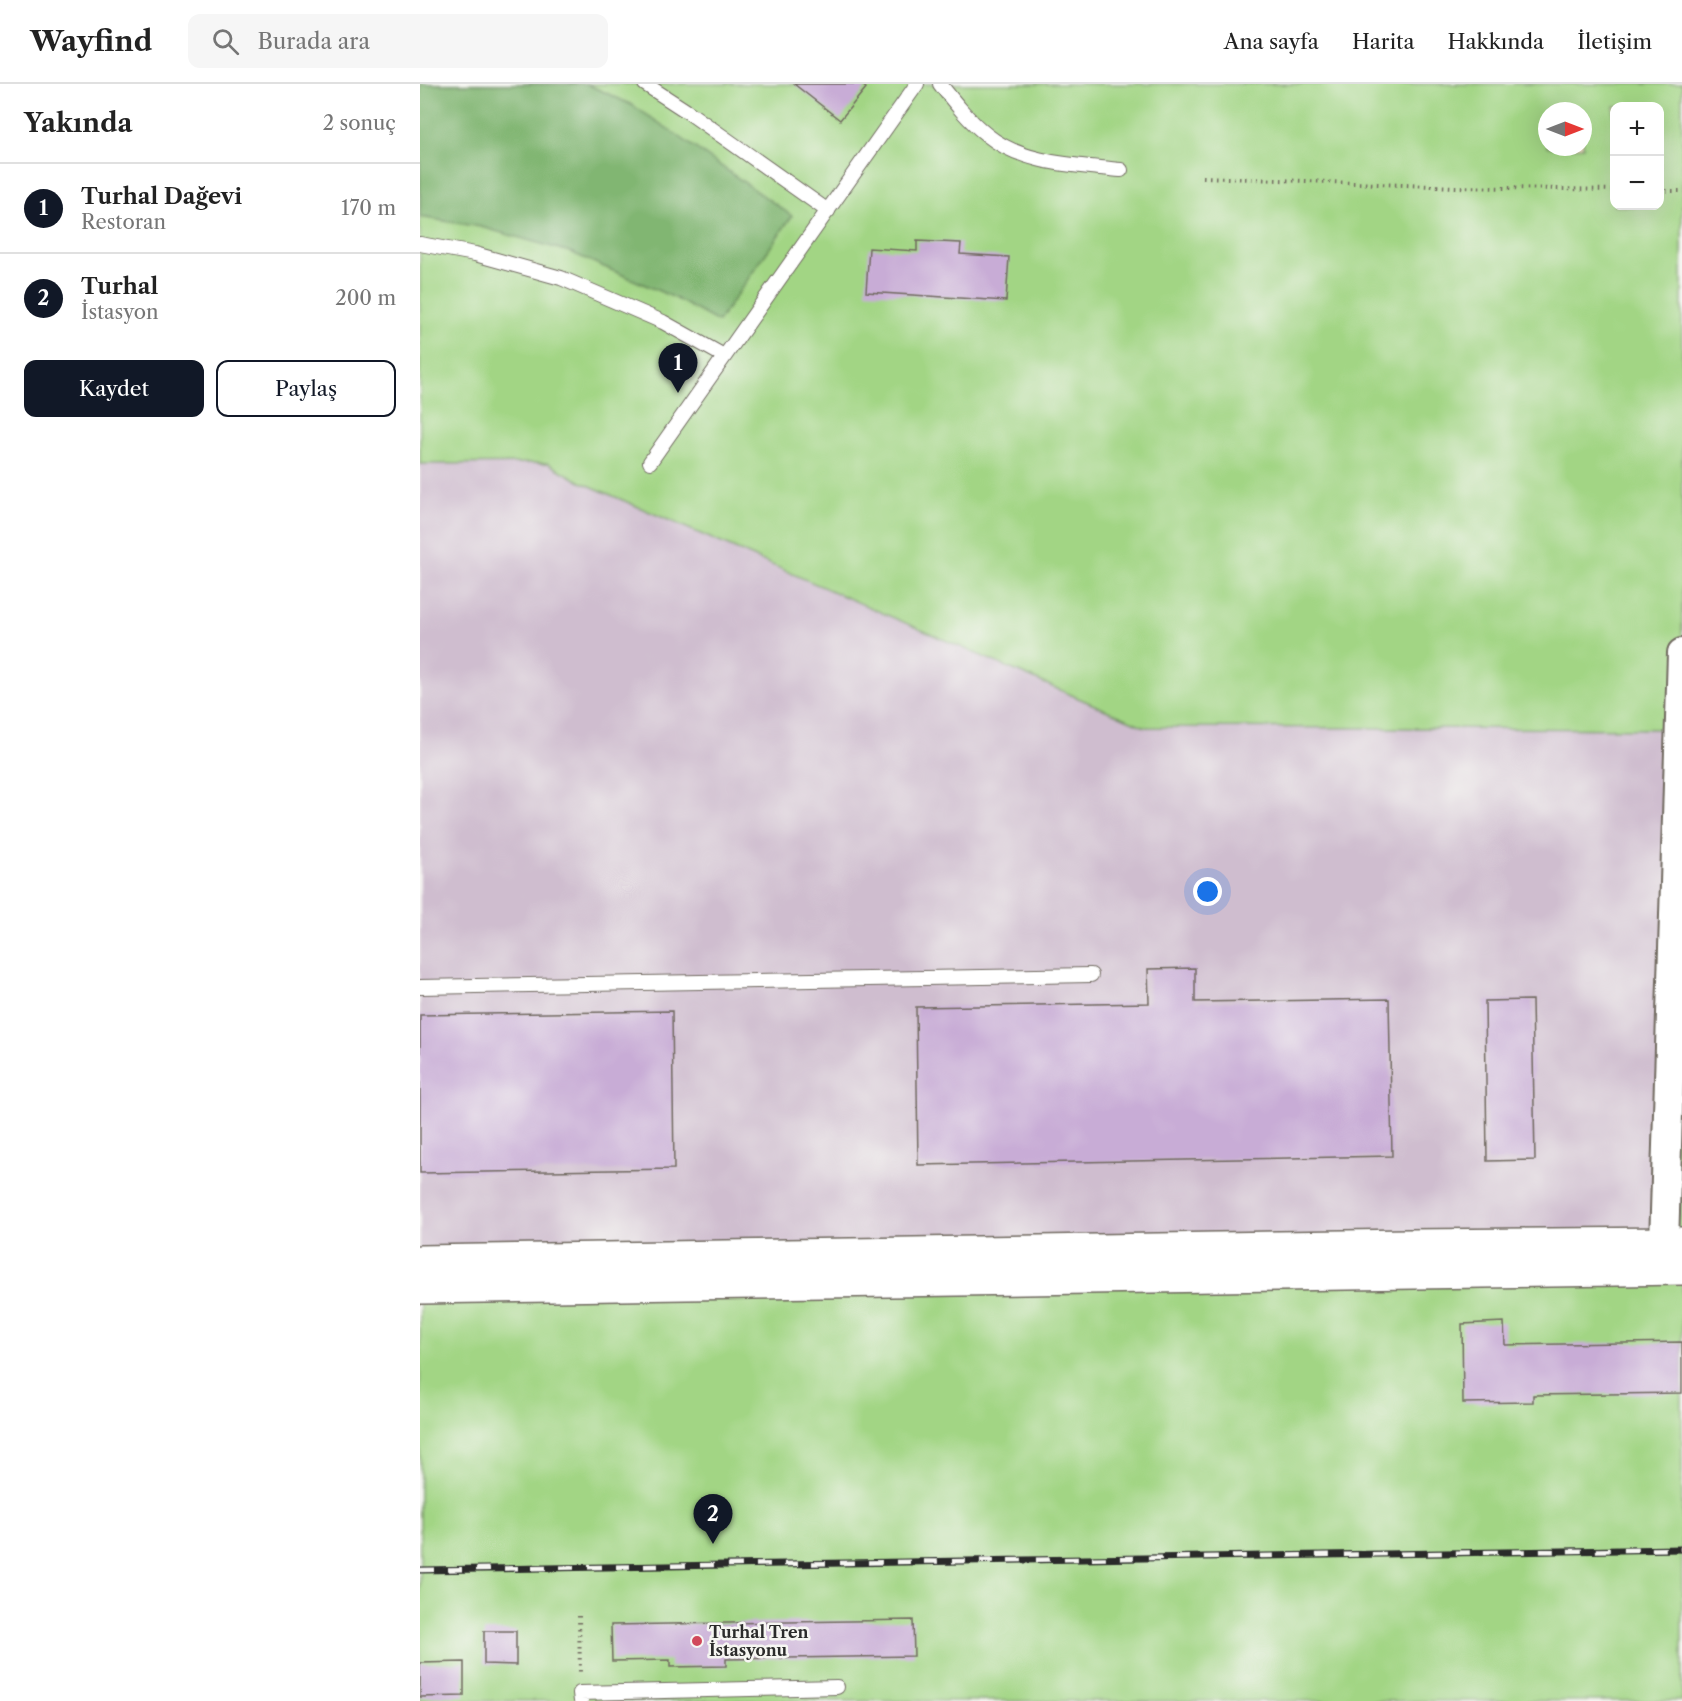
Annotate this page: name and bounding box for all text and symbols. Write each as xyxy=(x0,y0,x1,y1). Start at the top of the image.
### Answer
search box xyxy=(188,14,608,68)
text: Wayfind xyxy=(30,24,152,58)
icon: search xyxy=(209,25,242,58)
text: Burada ara xyxy=(257,28,370,55)
text: Ana sayfa xyxy=(1224,29,1319,54)
text: Harita xyxy=(1352,29,1415,54)
text: Hakkında xyxy=(1448,29,1544,54)
text: İletişim xyxy=(1577,29,1652,54)
north arrow xyxy=(1538,102,1592,156)
map controls xyxy=(1610,102,1664,210)
button: + xyxy=(1610,102,1664,156)
text: Yakında xyxy=(24,107,133,139)
text: 2 sonuç xyxy=(323,111,396,135)
button: − xyxy=(1610,156,1664,210)
text: Turhal Dağevi xyxy=(81,183,242,210)
text: 1 xyxy=(39,196,48,220)
text: 170 m xyxy=(341,196,396,220)
text: Restoran xyxy=(81,210,166,234)
text: Turhal xyxy=(81,273,158,300)
text: 2 xyxy=(38,286,49,310)
text: 200 m xyxy=(335,286,396,310)
text: İstasyon xyxy=(81,300,159,324)
pin: 1 xyxy=(658,344,698,393)
button: Kaydet xyxy=(24,360,204,417)
button: Paylaş xyxy=(216,360,396,417)
your location xyxy=(1193,877,1222,906)
pin: 2 xyxy=(694,1494,732,1544)
place label: Turhal Tren İstasyonu xyxy=(709,1622,808,1660)
marker: Turhal Tren İstasyonu xyxy=(690,1634,704,1648)

